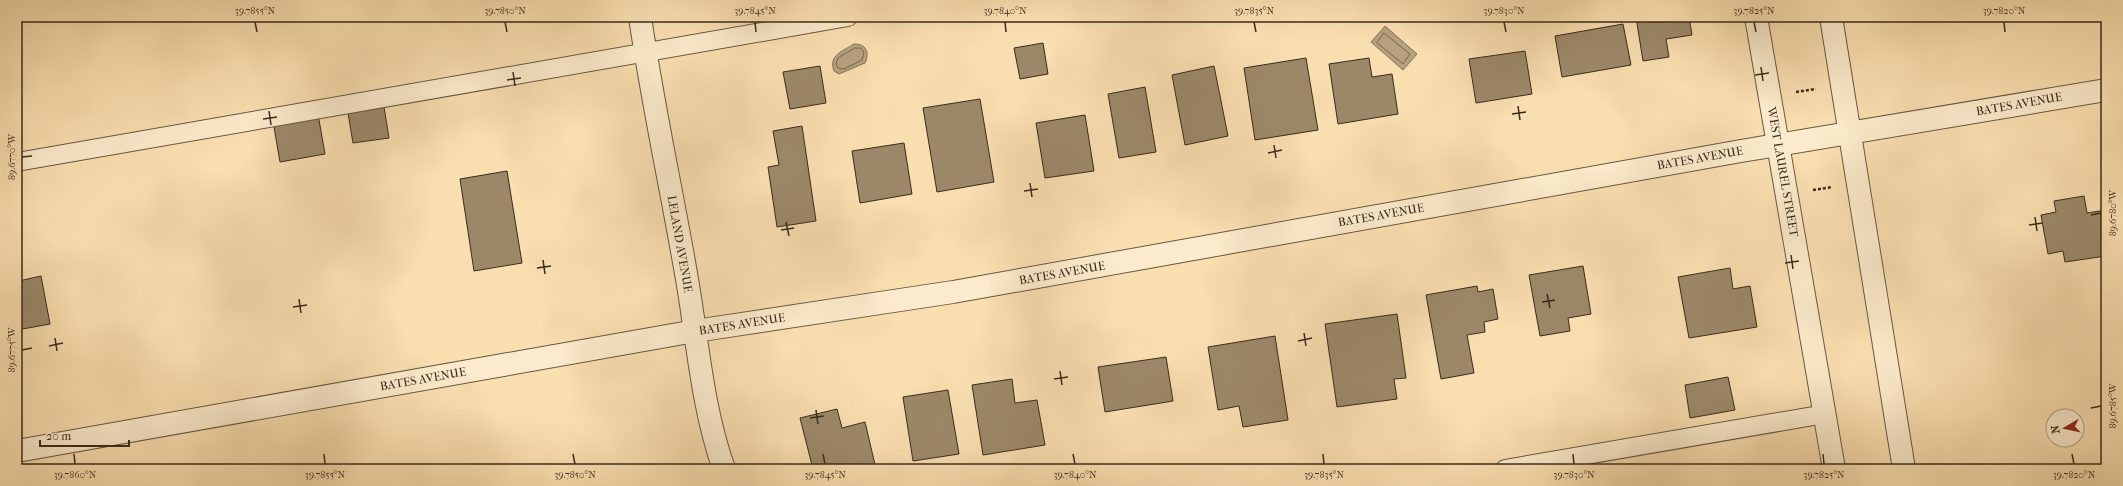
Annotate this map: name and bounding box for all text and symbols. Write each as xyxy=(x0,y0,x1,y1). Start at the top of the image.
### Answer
text: 39.7855°N xyxy=(235,5,276,17)
text: 39.7850°N xyxy=(484,5,526,17)
text: 39.7845°N xyxy=(734,5,776,17)
text: 39.7840°N xyxy=(983,5,1027,17)
text: 39.7835°N xyxy=(1234,5,1275,17)
text: 39.7830°N xyxy=(1483,5,1525,17)
text: 39.7825°N xyxy=(1733,5,1775,17)
text: 39.7820°N xyxy=(1983,5,2026,17)
street label: BATES AVENUE xyxy=(1975,90,2063,118)
street label: WEST LAUREL STREET xyxy=(1764,105,1801,239)
text: 89.6770°W xyxy=(6,133,18,180)
street label: BATES AVENUE xyxy=(1656,144,1744,172)
text: 89.6780°W xyxy=(2107,189,2119,236)
street label: LELAND AVENUE xyxy=(665,194,695,294)
street label: BATES AVENUE xyxy=(1337,201,1425,229)
street label: BATES AVENUE xyxy=(1018,259,1106,287)
street label: BATES AVENUE xyxy=(698,310,786,338)
text: 89.6775°W xyxy=(6,326,18,372)
street label: BATES AVENUE xyxy=(379,365,467,393)
text: 89.6785°W xyxy=(2107,382,2119,429)
north arrow xyxy=(2045,408,2085,448)
scale bar xyxy=(40,422,129,448)
text: N xyxy=(2048,424,2063,435)
text: 20 m xyxy=(46,429,71,443)
text: 39.7860°N xyxy=(54,469,97,481)
text: 39.7855°N xyxy=(305,469,346,481)
text: 39.7850°N xyxy=(554,469,596,481)
text: 39.7845°N xyxy=(804,469,846,481)
text: 39.7840°N xyxy=(1053,469,1097,481)
text: 39.7835°N xyxy=(1304,469,1345,481)
text: 39.7830°N xyxy=(1553,469,1595,481)
text: 39.7825°N xyxy=(1803,469,1845,481)
text: 39.7820°N xyxy=(2053,469,2096,481)

